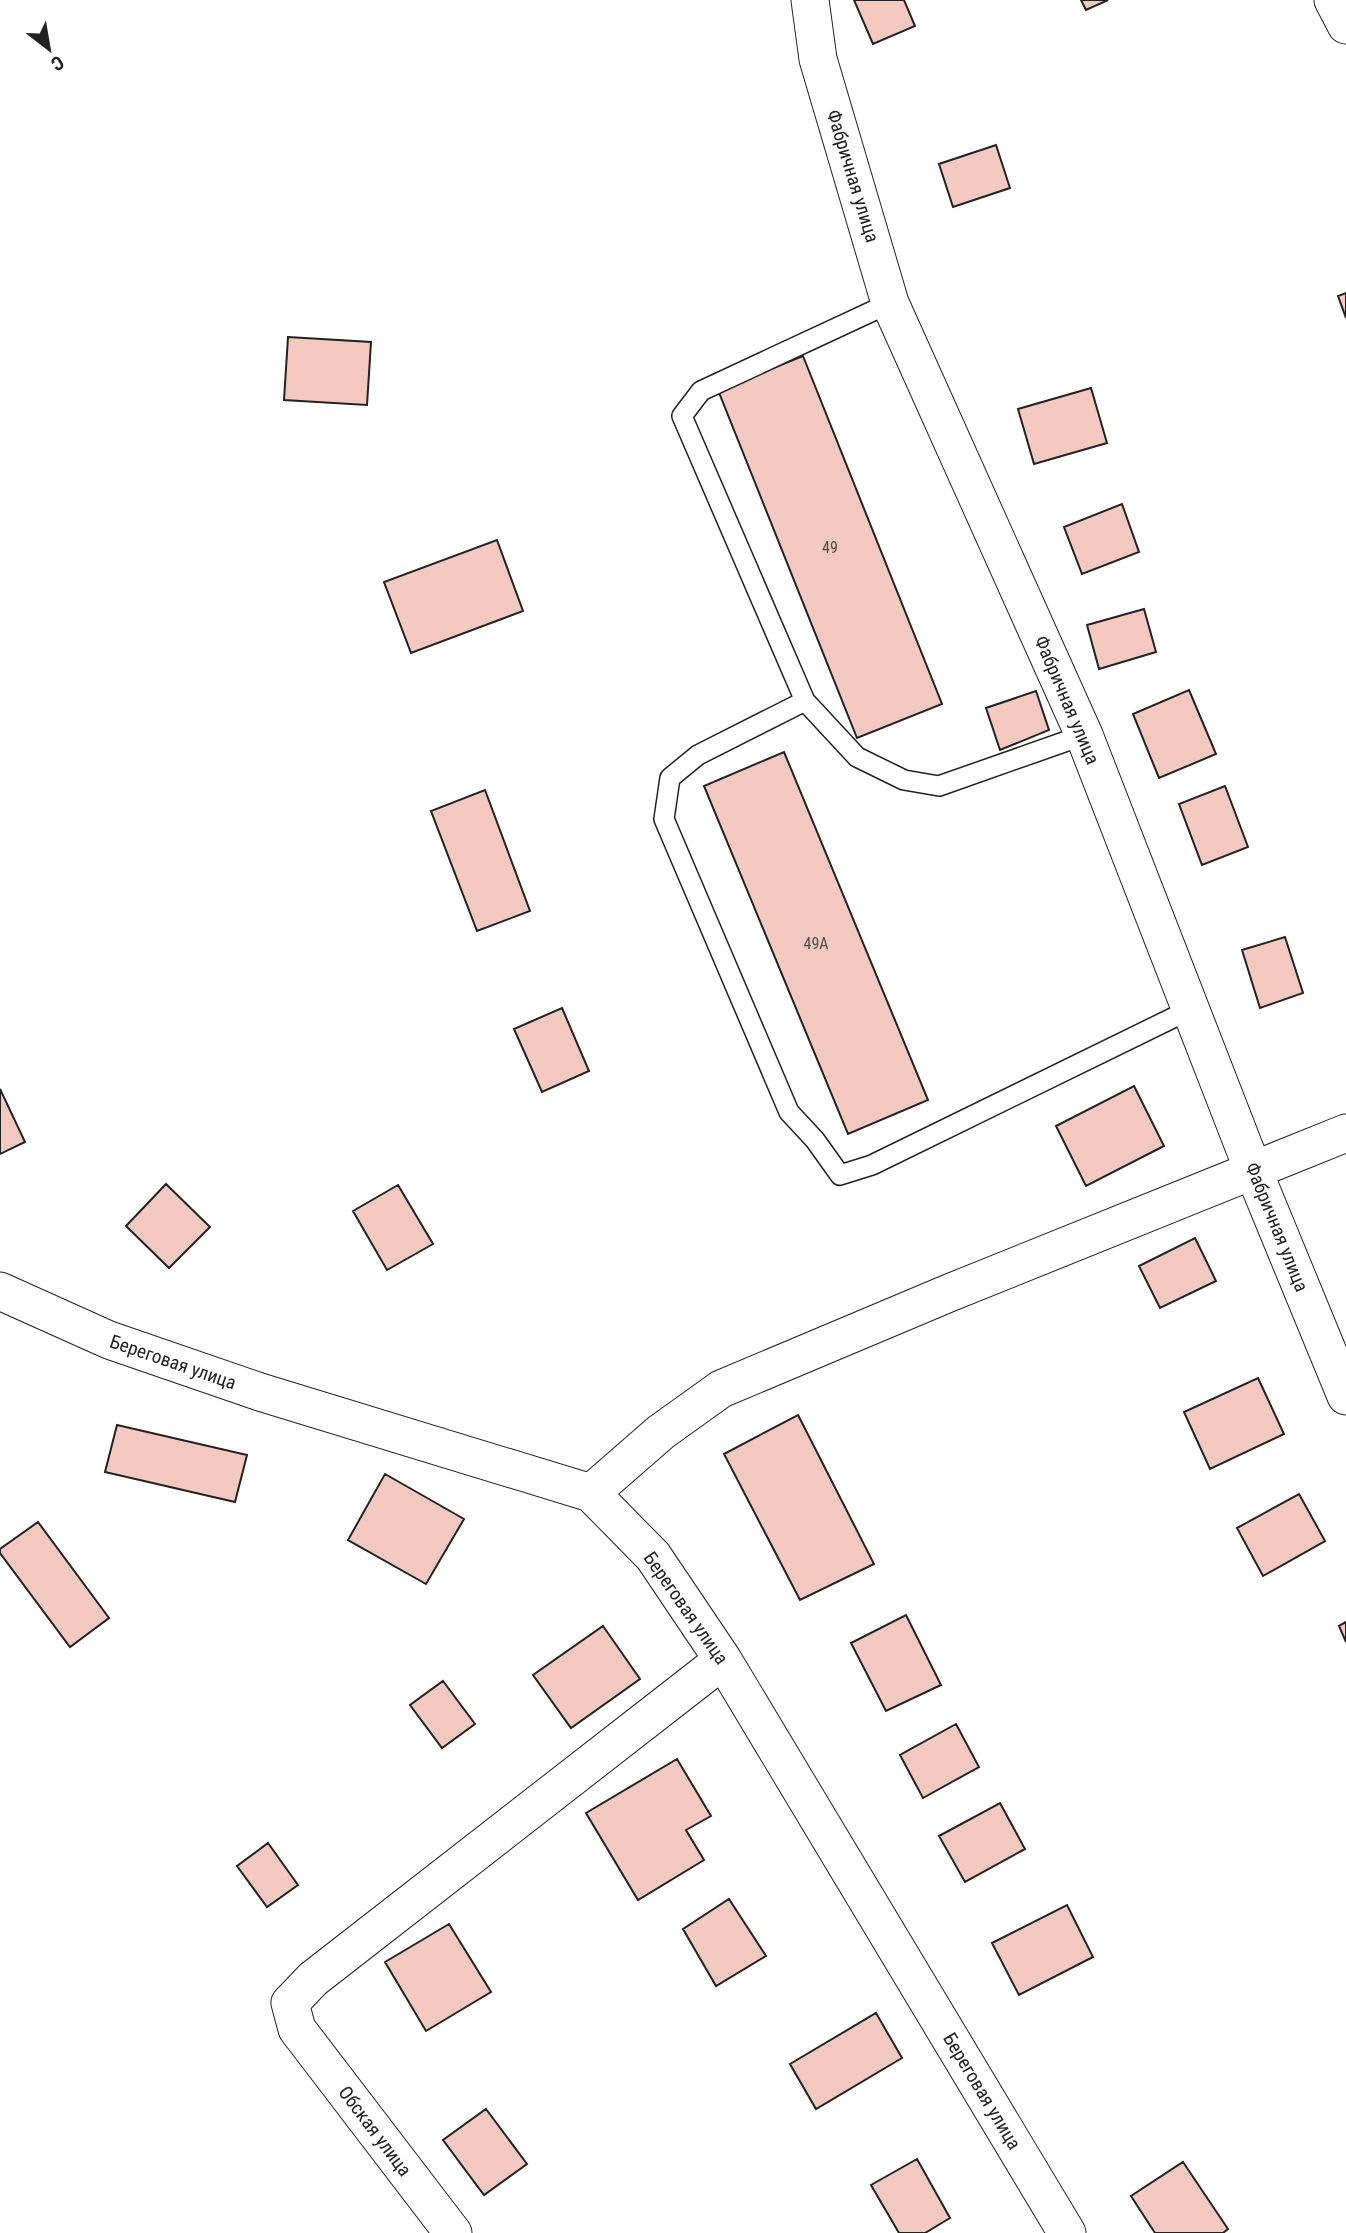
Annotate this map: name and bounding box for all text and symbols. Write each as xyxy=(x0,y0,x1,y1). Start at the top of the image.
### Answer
north arrow xyxy=(14,14,84,84)
text: С xyxy=(47,50,68,76)
street label: Фабричная улица xyxy=(822,107,884,245)
house number: 49 xyxy=(822,538,838,557)
street label: Фабричная улица xyxy=(1030,632,1104,768)
house number: 49А xyxy=(803,934,829,953)
street label: Фабричная улица xyxy=(1241,1159,1313,1295)
street label: Береговая улица xyxy=(107,1330,239,1394)
street label: Береговая улица xyxy=(639,1547,733,1669)
street label: Береговая улица xyxy=(938,2028,1026,2154)
street label: Обская улица xyxy=(334,2081,416,2181)

